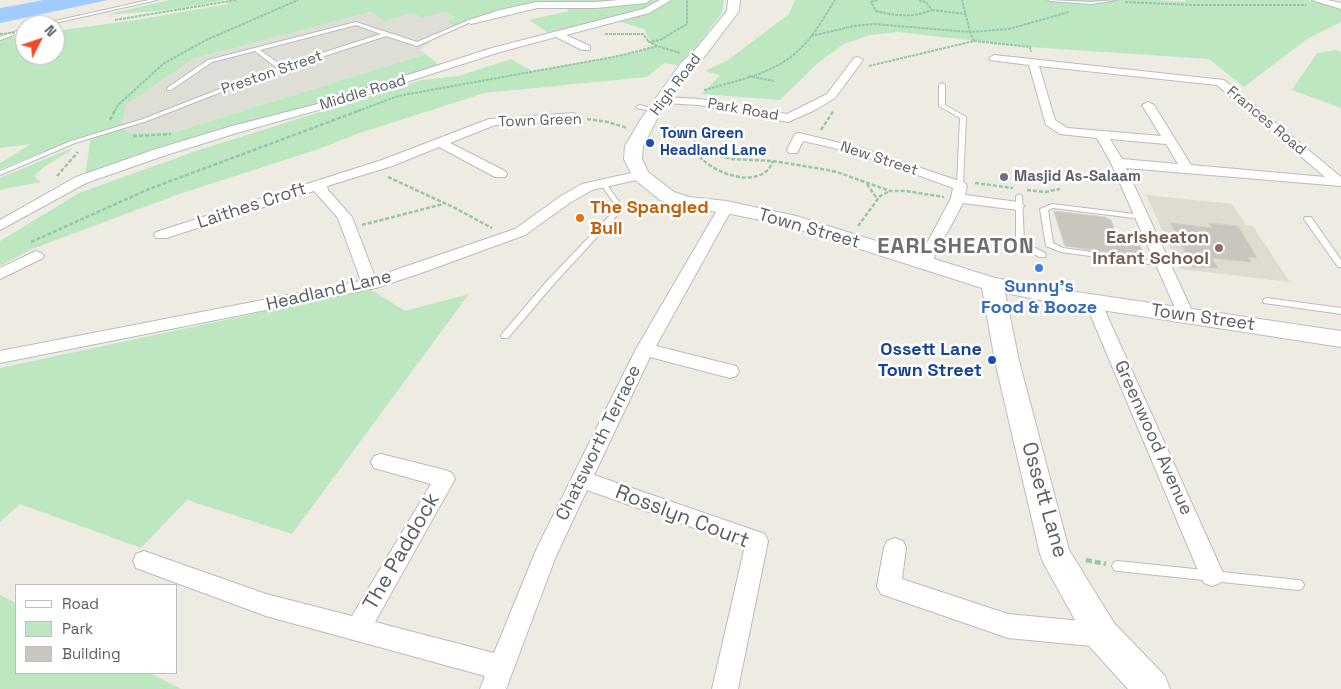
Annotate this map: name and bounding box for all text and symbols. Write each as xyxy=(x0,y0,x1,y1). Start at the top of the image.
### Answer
north arrow xyxy=(15,15,65,65)
text: N xyxy=(41,21,60,40)
street label: Preston Street xyxy=(219,47,325,99)
street label: High Road xyxy=(647,50,705,120)
street label: Middle Road xyxy=(318,71,408,115)
street label: Frances Road xyxy=(1223,83,1309,159)
street label: Park Road xyxy=(706,95,780,125)
street label: Town Green xyxy=(498,111,582,131)
place label: Town Green Headland Lane xyxy=(660,125,767,160)
marker: Town Green Headland Lane xyxy=(644,137,656,149)
street label: New Street xyxy=(838,138,920,180)
place label: Masjid As-Salaam xyxy=(1014,168,1141,186)
marker: Masjid As-Salaam xyxy=(998,171,1010,183)
street label: Laithes Croft xyxy=(195,178,309,234)
place label: The Spangled Bull xyxy=(590,197,709,240)
street label: Town Street xyxy=(756,204,862,254)
marker: The Spangled Bull xyxy=(574,212,586,224)
place label: Earlsheaton Infant School xyxy=(1092,227,1209,270)
district label: EARLSHEATON xyxy=(876,234,1036,260)
marker: Earlsheaton Infant School xyxy=(1213,242,1225,254)
marker: Sunny's Food & Booze xyxy=(1033,262,1045,274)
street label: Headland Lane xyxy=(264,266,394,316)
place label: Sunny's Food & Booze xyxy=(981,276,1097,318)
street label: Town Street xyxy=(1150,300,1256,336)
place label: Ossett Lane Town Street xyxy=(878,339,982,382)
marker: Ossett Lane Town Street xyxy=(986,354,998,366)
street label: Greenwood Avenue xyxy=(1109,357,1197,519)
street label: Chatsworth Terrace xyxy=(552,362,646,524)
street label: Ossett Lane xyxy=(1015,439,1073,561)
street label: Rosslyn Court xyxy=(611,480,753,554)
street label: The Paddock xyxy=(358,489,446,615)
legend xyxy=(15,584,178,674)
text: Road xyxy=(62,594,99,613)
text: Park xyxy=(62,619,93,638)
text: Building xyxy=(62,644,121,663)

